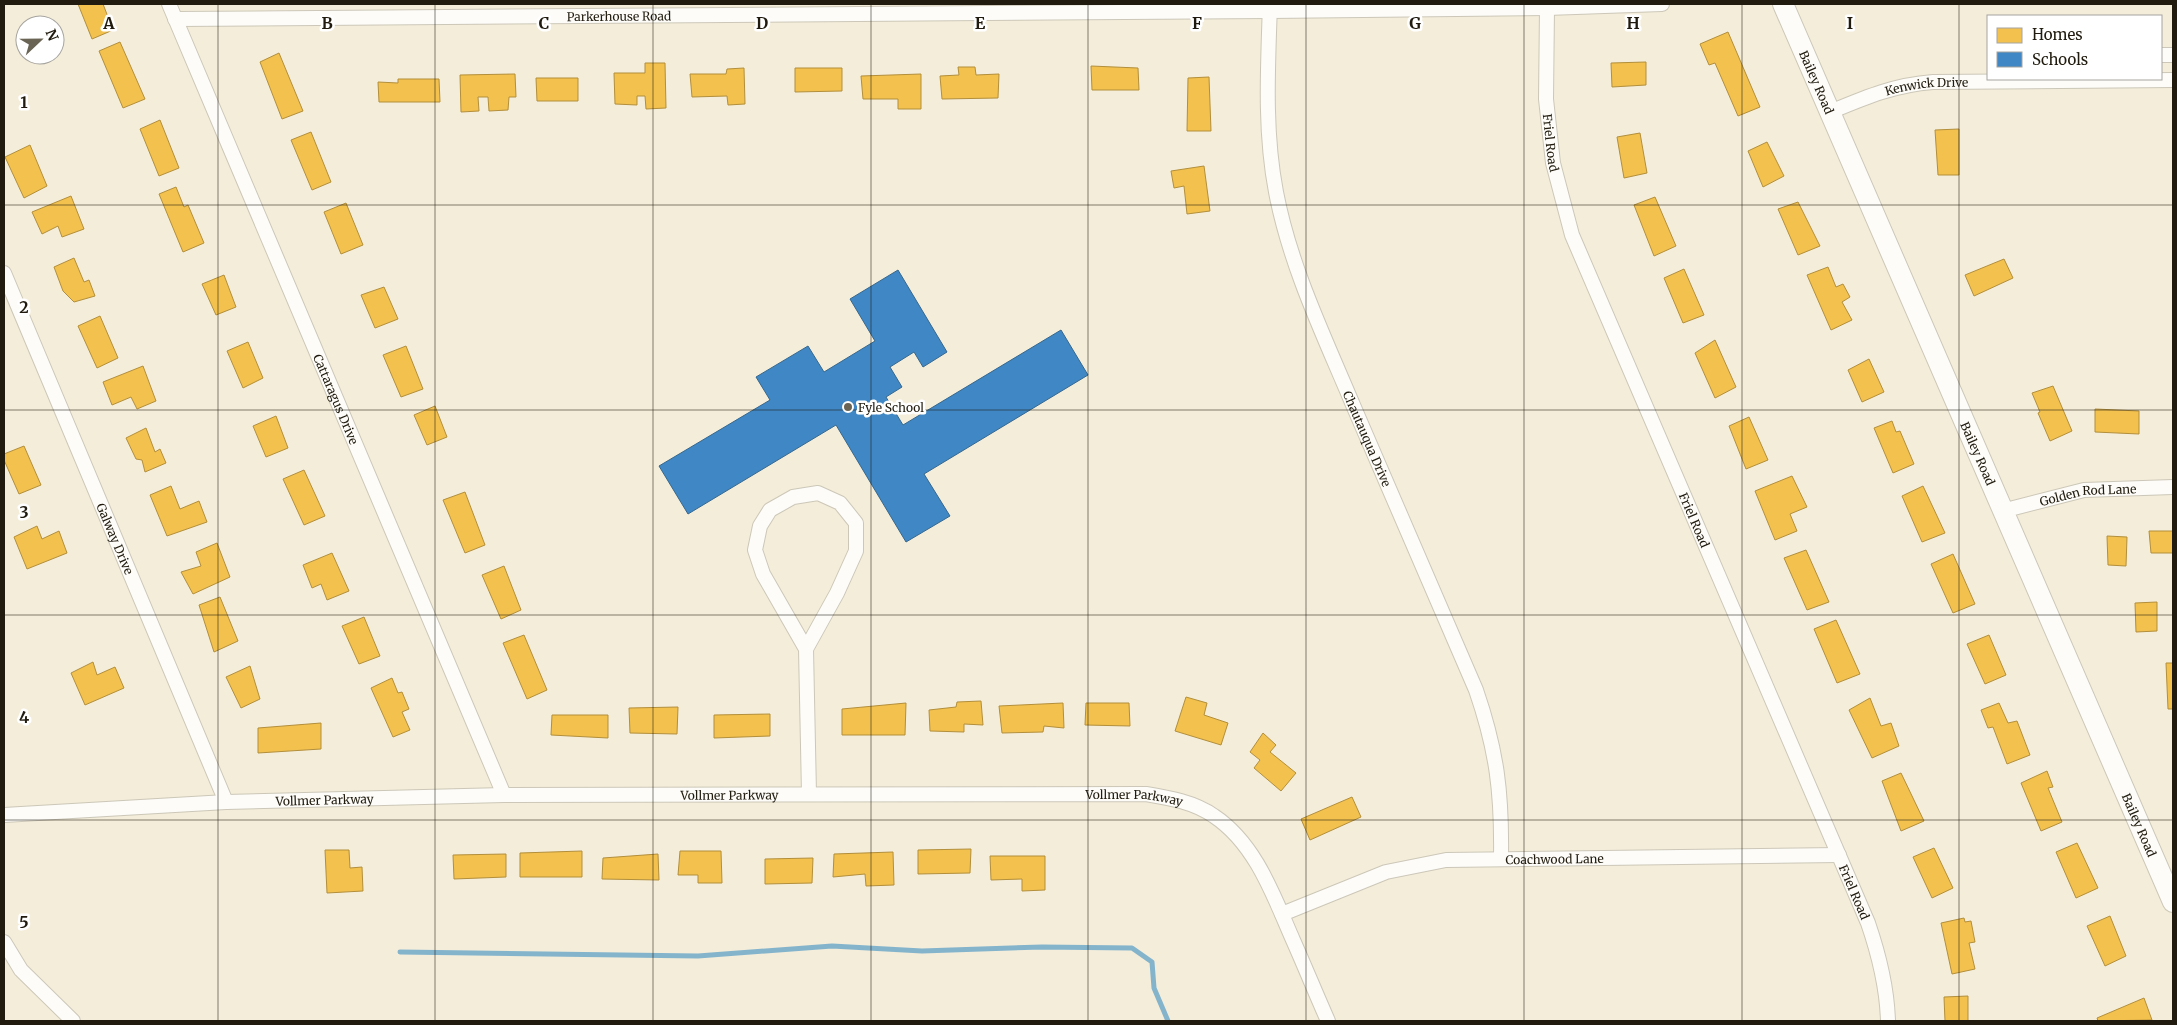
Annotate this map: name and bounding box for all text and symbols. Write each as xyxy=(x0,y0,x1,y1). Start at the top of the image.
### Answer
street label: Parkerhouse Road xyxy=(567,8,671,24)
text: A xyxy=(102,13,115,33)
text: B xyxy=(321,13,333,33)
text: C xyxy=(539,13,549,33)
text: D xyxy=(756,13,768,33)
text: E xyxy=(975,13,986,33)
text: F xyxy=(1192,13,1202,33)
text: G xyxy=(1409,13,1421,33)
text: H xyxy=(1626,13,1640,33)
text: I xyxy=(1847,13,1853,33)
north arrow xyxy=(15,15,65,65)
legend xyxy=(1987,15,2162,80)
text: Homes xyxy=(2032,25,2083,44)
text: N xyxy=(42,27,62,44)
street label: Bailey Road xyxy=(1796,48,1837,116)
text: Schools xyxy=(2032,50,2088,69)
street label: Kenwick Drive xyxy=(1883,74,1968,98)
text: 1 xyxy=(20,92,28,112)
street label: Friel Road xyxy=(1540,113,1562,173)
text: 2 xyxy=(19,297,29,317)
street label: Cattaragus Drive xyxy=(311,352,362,446)
street label: Chautauqua Drive xyxy=(1340,388,1395,489)
place label: Fyle School xyxy=(858,400,924,415)
marker: Fyle School xyxy=(842,401,854,413)
street label: Bailey Road xyxy=(1958,419,1999,487)
street label: Golden Rod Lane xyxy=(2038,481,2137,509)
street label: Friel Road xyxy=(1676,490,1713,550)
street label: Galway Drive xyxy=(94,501,137,577)
text: 3 xyxy=(19,502,29,522)
text: 4 xyxy=(19,707,29,727)
street label: Vollmer Parkway xyxy=(1084,786,1185,809)
street label: Vollmer Parkway xyxy=(679,787,779,802)
street label: Vollmer Parkway xyxy=(274,791,374,808)
street label: Bailey Road xyxy=(2119,791,2160,859)
street label: Coachwood Lane xyxy=(1505,850,1604,867)
street label: Friel Road xyxy=(1836,862,1873,922)
text: 5 xyxy=(19,912,29,932)

